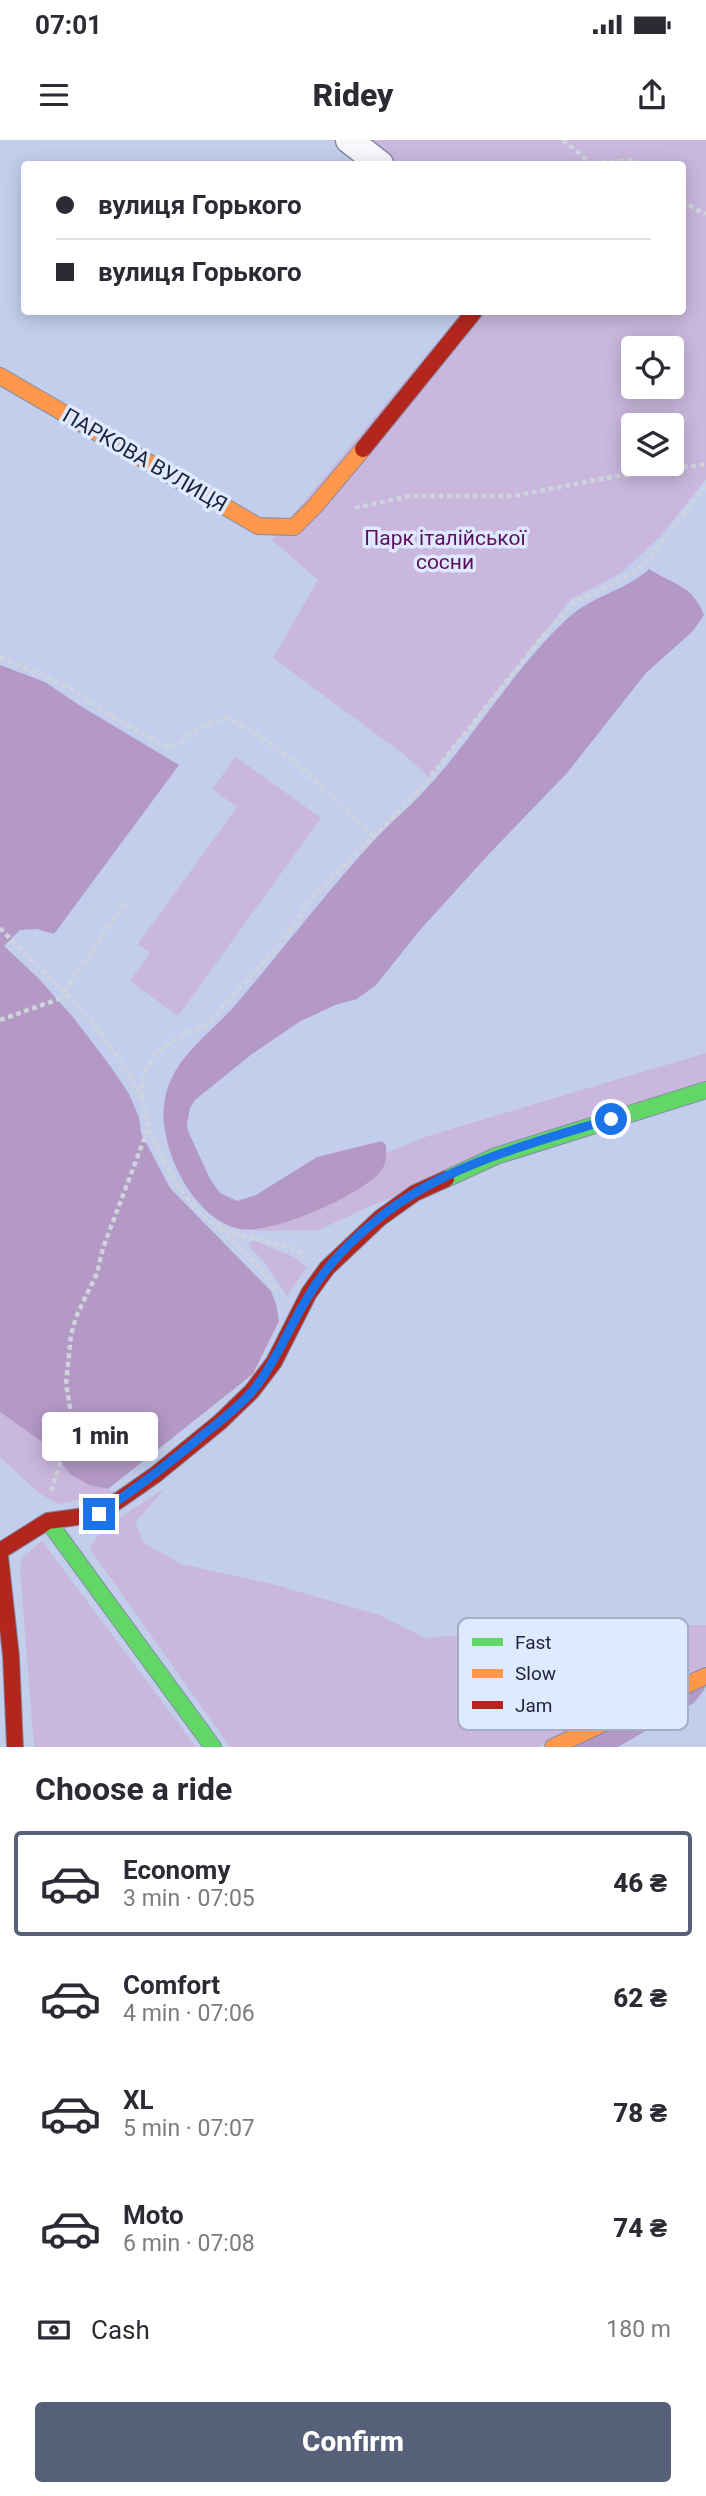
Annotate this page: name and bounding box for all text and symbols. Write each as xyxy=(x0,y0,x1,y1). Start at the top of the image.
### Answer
text: 07:01 xyxy=(35,10,102,40)
icon: menu xyxy=(35,76,73,114)
text: Ridey xyxy=(313,76,393,114)
icon: share xyxy=(633,76,671,114)
text: вулиця Горького xyxy=(98,190,302,220)
text: вулиця Горького xyxy=(98,257,302,287)
map controls xyxy=(621,336,684,476)
button: locate xyxy=(621,336,684,399)
street label: ПАРКОВА ВУЛИЦЯ xyxy=(59,403,231,517)
button: layers xyxy=(621,413,684,476)
park label: Парк італійської сосни xyxy=(364,526,526,574)
route start xyxy=(595,1103,627,1135)
callout: 1 min xyxy=(41,1412,157,1462)
text: 1 min xyxy=(71,1423,129,1450)
route end xyxy=(83,1498,115,1530)
legend xyxy=(458,1618,688,1730)
text: Fast xyxy=(515,1631,552,1654)
text: Slow xyxy=(515,1662,556,1685)
text: Jam xyxy=(515,1694,552,1717)
text: Choose a ride xyxy=(35,1770,232,1808)
icon: car xyxy=(39,1852,102,1915)
text: Economy xyxy=(123,1855,230,1885)
text: 46 ₴ xyxy=(613,1868,667,1898)
text: 3 min · 07:05 xyxy=(123,1885,255,1912)
icon: car xyxy=(39,1967,102,2030)
text: Comfort xyxy=(123,1970,220,2000)
text: 62 ₴ xyxy=(613,1983,667,2013)
text: 4 min · 07:06 xyxy=(123,2000,255,2027)
icon: car xyxy=(39,2082,102,2145)
text: XL xyxy=(123,2085,154,2115)
text: 78 ₴ xyxy=(613,2098,667,2128)
text: 5 min · 07:07 xyxy=(123,2115,255,2142)
icon: car xyxy=(39,2197,102,2260)
text: Moto xyxy=(123,2200,184,2230)
text: 74 ₴ xyxy=(613,2213,667,2243)
text: 6 min · 07:08 xyxy=(123,2230,255,2257)
icon: cash xyxy=(35,2311,73,2349)
text: Cash xyxy=(91,2315,150,2345)
text: 180 m xyxy=(606,2316,671,2343)
button: Confirm xyxy=(35,2402,671,2482)

